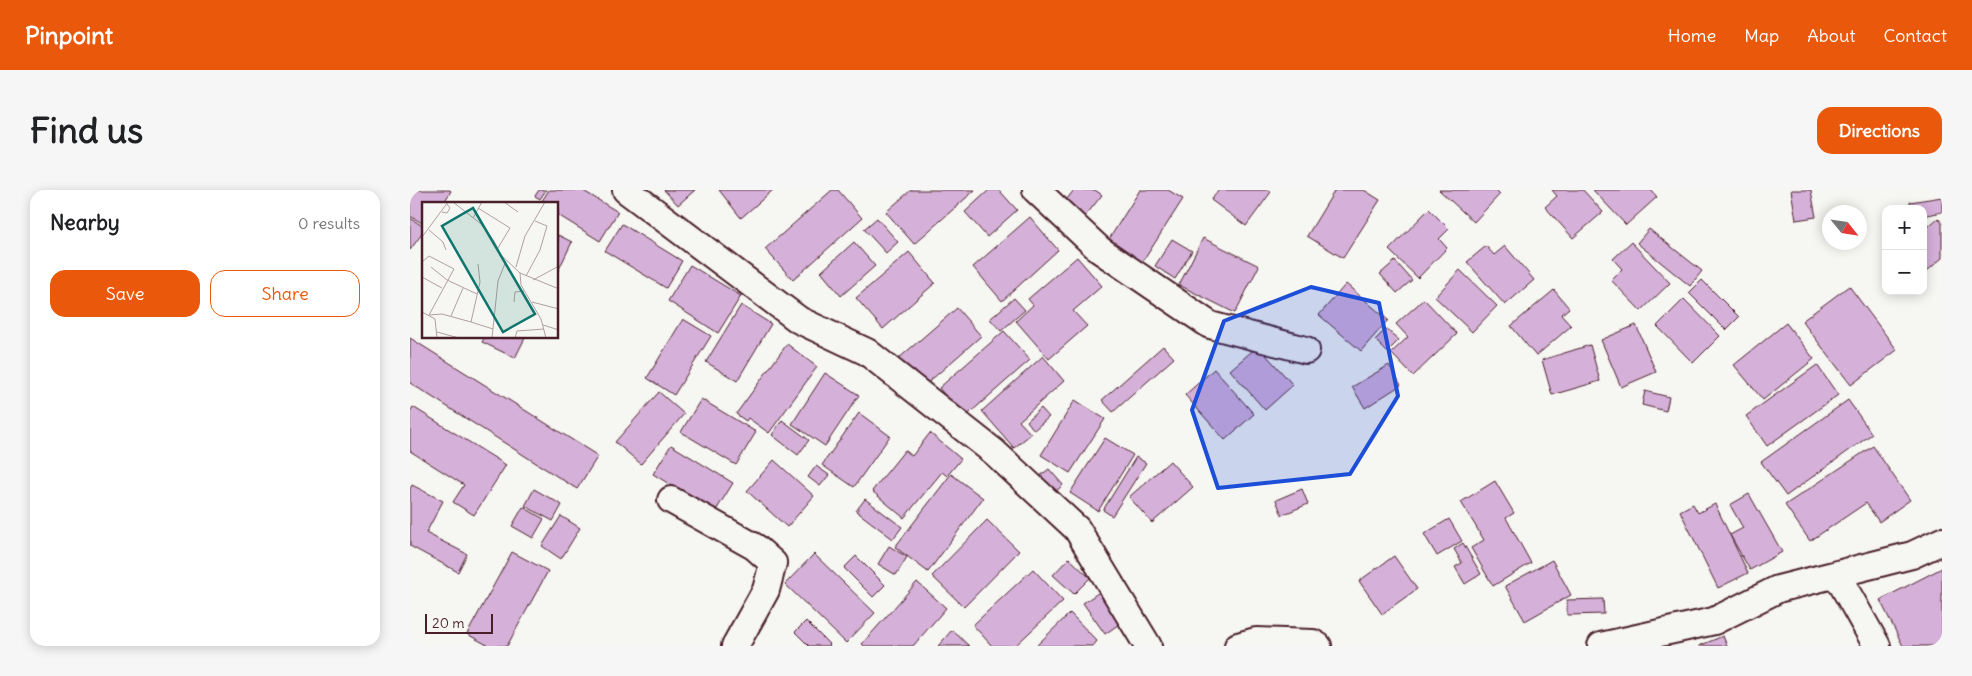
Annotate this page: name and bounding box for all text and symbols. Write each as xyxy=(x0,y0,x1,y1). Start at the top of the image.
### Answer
text: Pinpoint xyxy=(25,20,113,50)
text: Home xyxy=(1668,24,1716,47)
text: Map xyxy=(1744,24,1779,47)
text: About xyxy=(1807,24,1855,47)
text: Contact xyxy=(1883,24,1947,47)
button: Directions xyxy=(1817,107,1942,154)
text: Find us xyxy=(30,108,143,152)
inset map xyxy=(422,202,559,339)
north arrow xyxy=(1822,205,1867,250)
map controls xyxy=(1882,205,1927,295)
button: + xyxy=(1882,205,1927,250)
text: Nearby xyxy=(50,209,120,236)
text: 0 results xyxy=(298,213,360,233)
button: − xyxy=(1882,250,1927,295)
button: Save xyxy=(50,270,200,317)
button: Share xyxy=(210,270,360,317)
scale bar xyxy=(425,611,492,634)
text: 20 m xyxy=(432,614,465,632)

